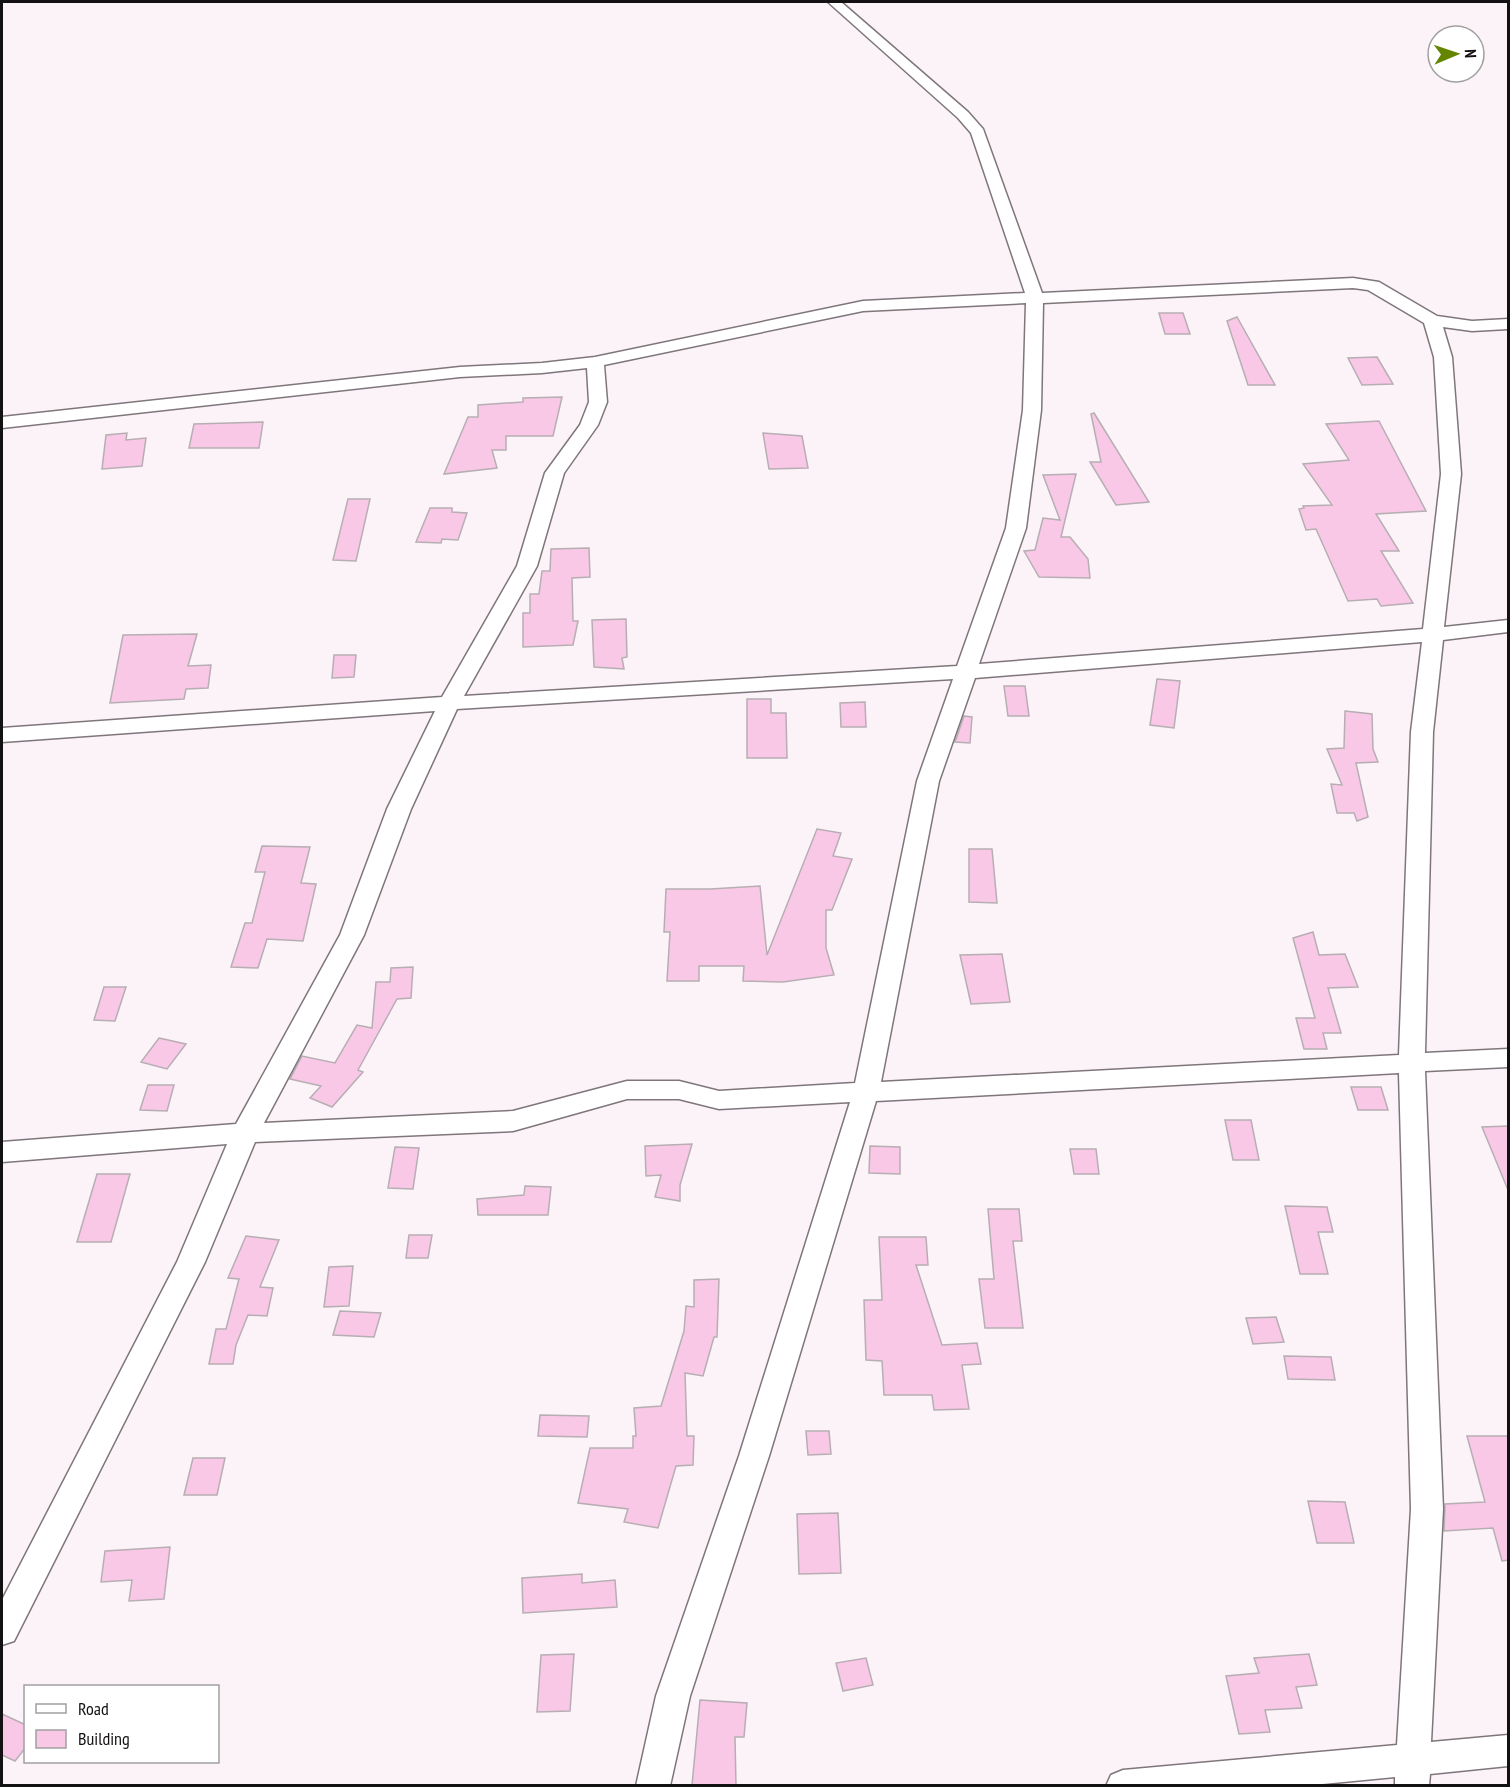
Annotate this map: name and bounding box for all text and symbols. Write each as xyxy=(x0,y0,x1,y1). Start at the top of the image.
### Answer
north arrow xyxy=(1426,24,1486,84)
text: N xyxy=(1461,49,1481,58)
legend xyxy=(24,1685,219,1763)
text: Road xyxy=(78,1697,109,1720)
text: Building xyxy=(78,1727,130,1750)

